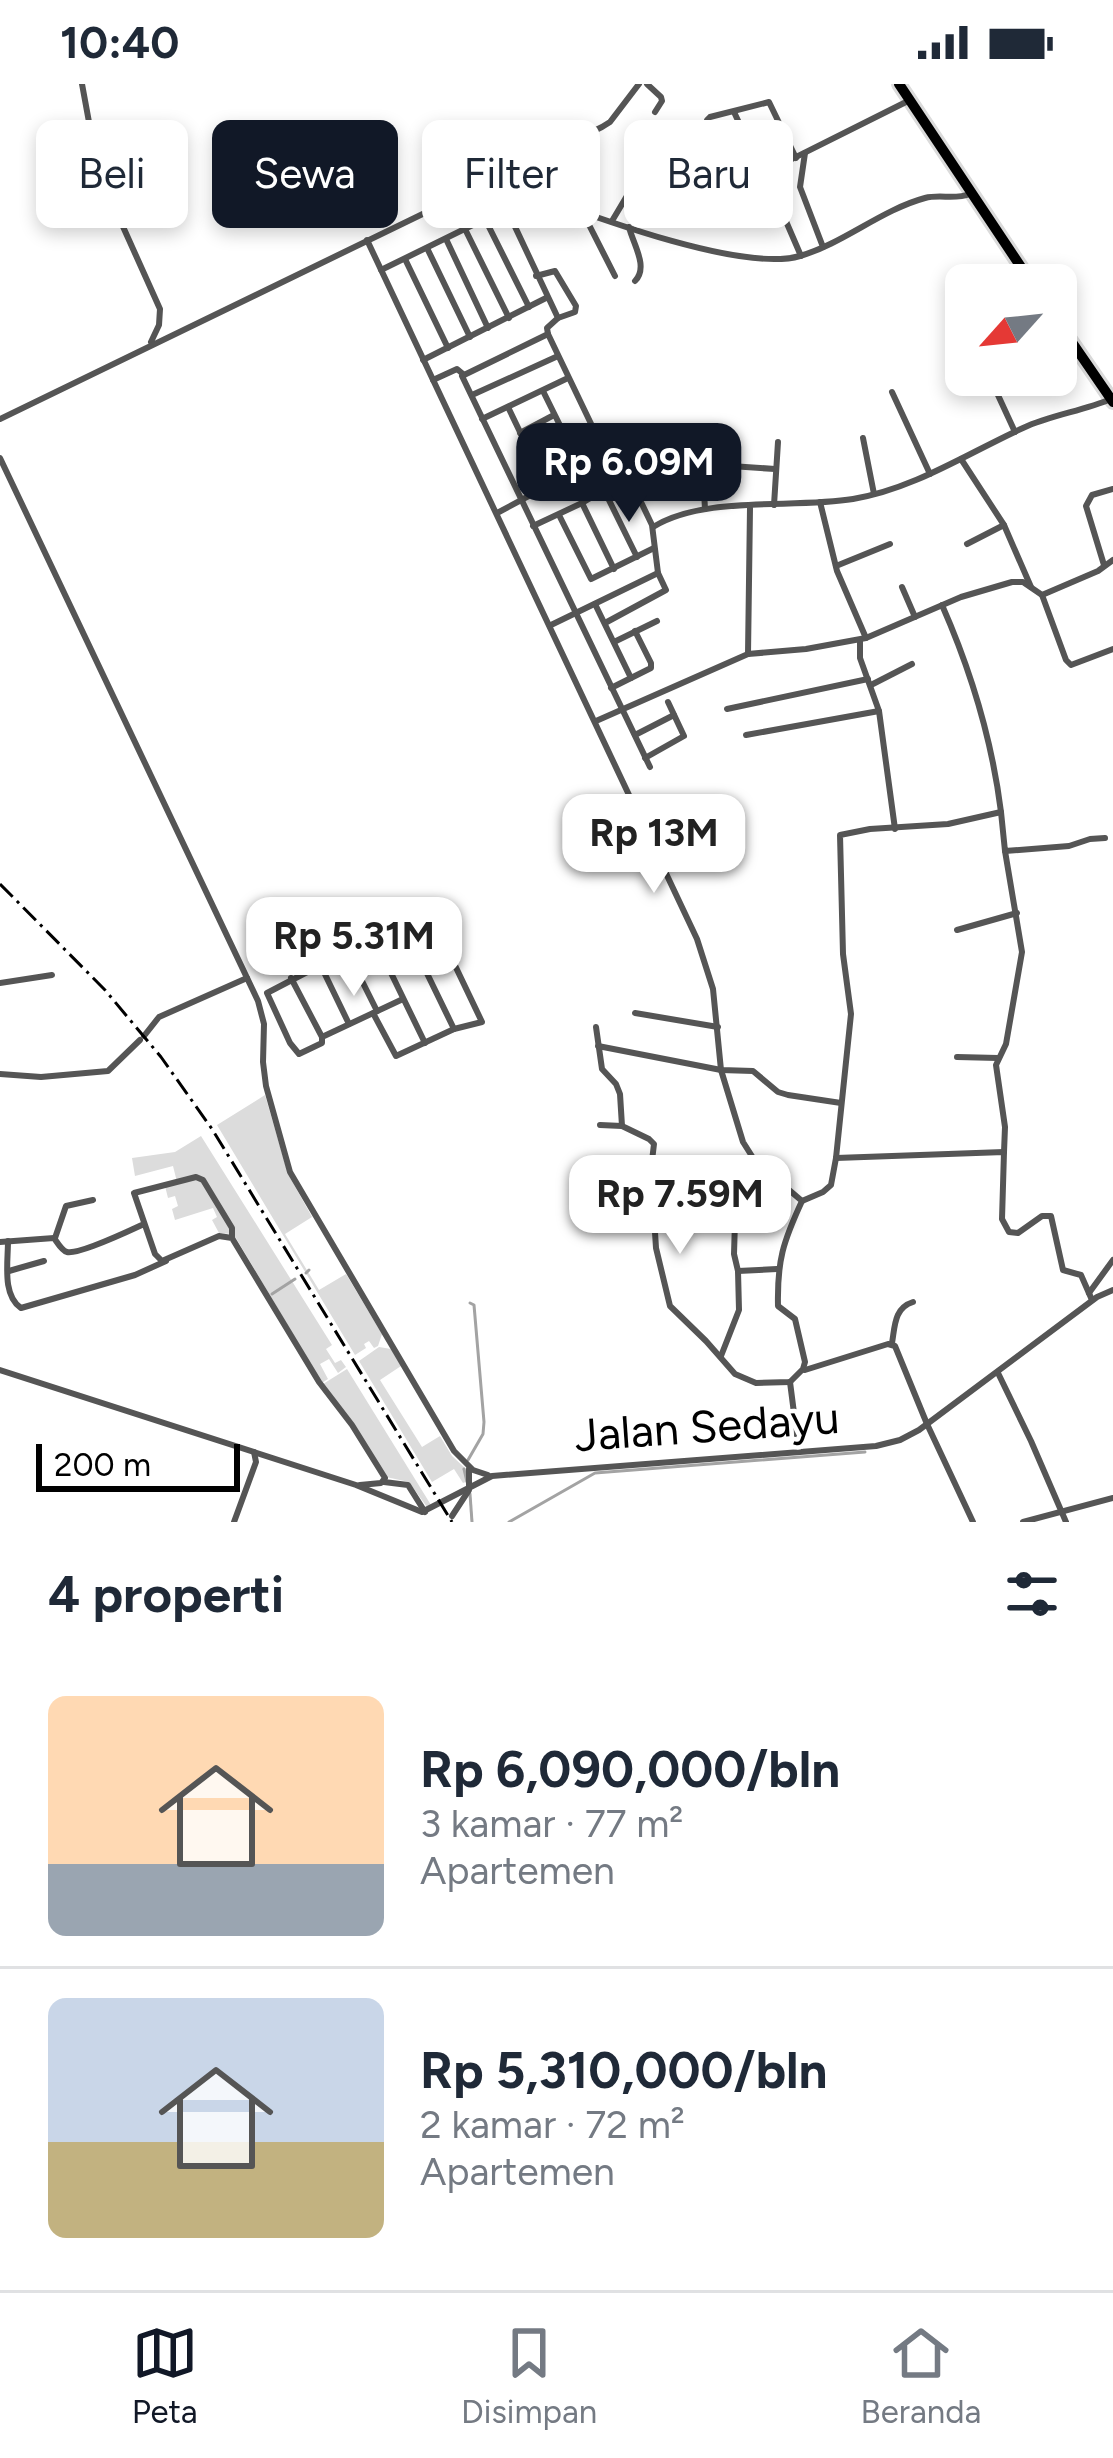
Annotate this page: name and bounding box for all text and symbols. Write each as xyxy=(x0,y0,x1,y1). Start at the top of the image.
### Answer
text: 10:40 xyxy=(60,15,179,69)
chip: Beli xyxy=(36,120,188,228)
chip: Sewa xyxy=(212,120,398,228)
chip: Filter xyxy=(422,120,600,228)
chip: Baru xyxy=(624,120,793,228)
north arrow xyxy=(945,264,1077,396)
map controls xyxy=(945,264,1077,396)
pin: Rp 6.09M xyxy=(505,423,753,525)
text: Rp 6.09M xyxy=(543,438,715,485)
pin: Rp 13M xyxy=(556,794,752,896)
text: Rp 13M xyxy=(589,809,719,856)
pin: Rp 5.31M xyxy=(230,897,478,999)
text: Rp 5.31M xyxy=(273,912,435,959)
pin: Rp 7.59M xyxy=(556,1155,804,1257)
text: Rp 7.59M xyxy=(596,1170,764,1217)
street label: Jalan Sedayu xyxy=(573,1390,841,1462)
scale bar xyxy=(36,1438,240,1491)
text: 200 m xyxy=(54,1445,151,1484)
icon: filters xyxy=(999,1561,1065,1627)
text: 4 properti xyxy=(48,1564,284,1625)
text: Rp 6,090,000/bln xyxy=(420,1739,840,1800)
icon: home xyxy=(144,1744,288,1888)
text: 3 kamar · 77 m² xyxy=(420,1800,683,1847)
text: Apartemen xyxy=(420,1847,615,1894)
text: Rp 5,310,000/bln xyxy=(420,2040,828,2101)
icon: home xyxy=(144,2046,288,2190)
text: 2 kamar · 72 m² xyxy=(420,2101,685,2148)
text: Apartemen xyxy=(420,2148,615,2195)
tab: Peta xyxy=(132,2320,198,2431)
tab: Disimpan xyxy=(461,2320,597,2431)
tab: Beranda xyxy=(861,2320,981,2431)

